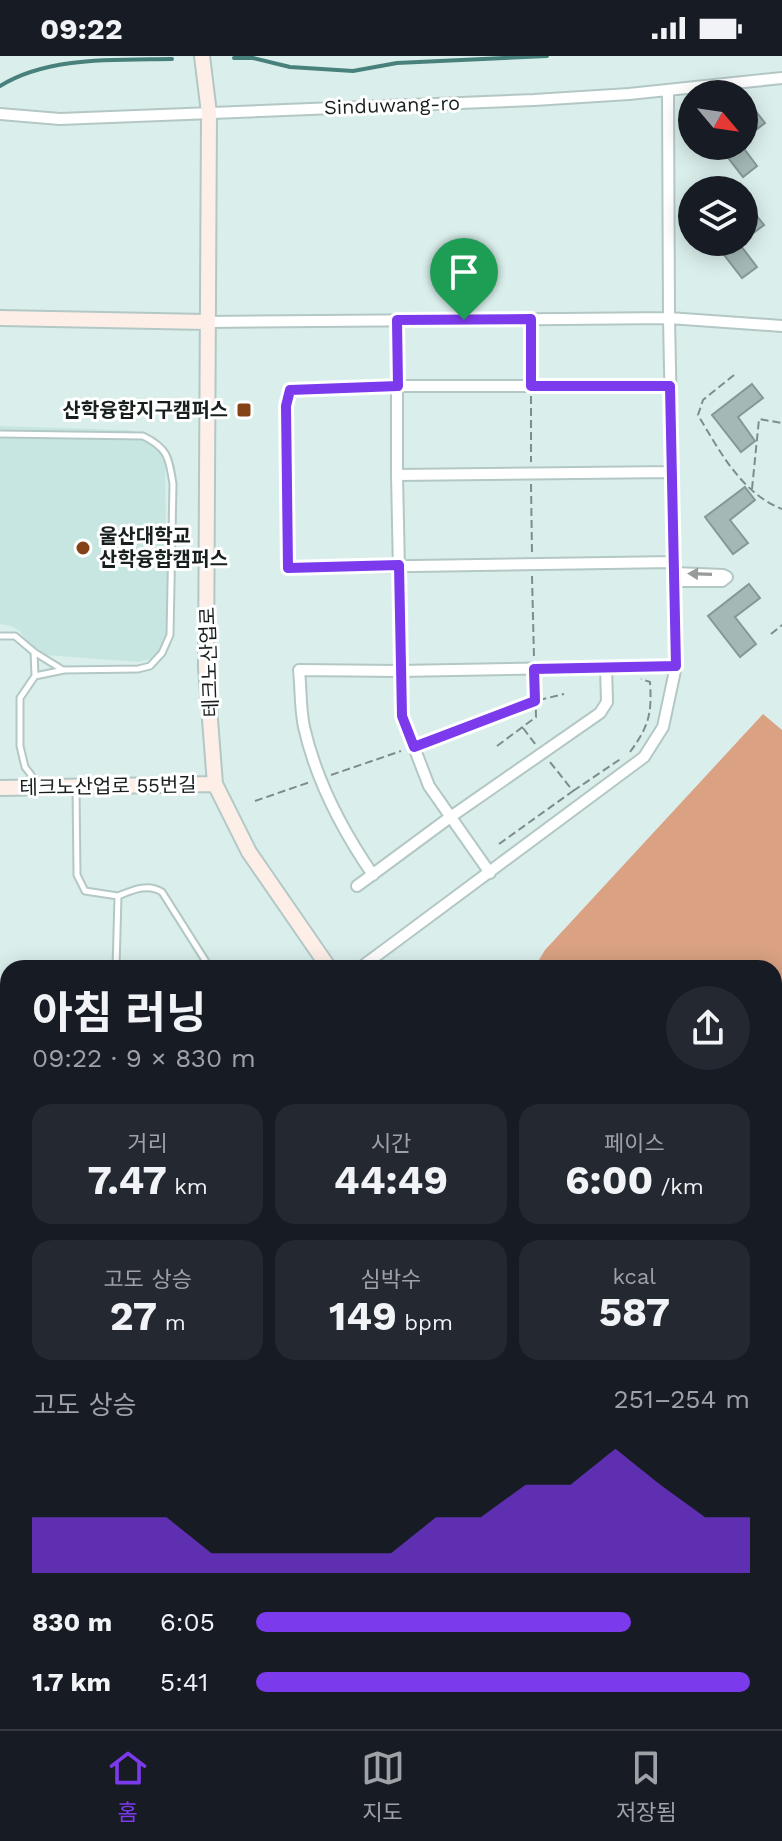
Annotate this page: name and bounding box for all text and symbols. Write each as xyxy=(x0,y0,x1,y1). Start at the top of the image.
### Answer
text: 09:22 xyxy=(40,11,123,46)
north arrow xyxy=(678,80,758,160)
map controls xyxy=(678,80,758,256)
street label: Sinduwang-ro xyxy=(324,91,460,119)
button: layers xyxy=(678,176,758,256)
pin xyxy=(430,238,498,320)
icon: arrive xyxy=(442,250,486,294)
place label: 산학융합지구캠퍼스 xyxy=(62,398,228,422)
marker: 산학융합지구캠퍼스 xyxy=(235,401,253,419)
place label: 울산대학교 산학융합캠퍼스 xyxy=(99,524,228,571)
marker: 울산대학교 산학융합캠퍼스 xyxy=(74,539,92,557)
one-way arrow xyxy=(687,568,712,580)
street label: 테크노산업로 xyxy=(195,606,223,718)
street label: 테크노산업로 55번길 xyxy=(19,772,197,800)
button: share xyxy=(666,986,750,1070)
text: 아침 러닝 xyxy=(32,987,207,1039)
text: 09:22 · 9 × 830 m xyxy=(32,1043,256,1073)
text: 거리 xyxy=(127,1131,168,1156)
text: 시간 xyxy=(371,1131,411,1156)
text: 페이스 xyxy=(604,1131,665,1156)
text: 7.47 xyxy=(88,1157,167,1204)
text: 44:49 xyxy=(334,1157,448,1204)
text: 6:00 xyxy=(565,1157,653,1204)
text: km xyxy=(167,1174,208,1199)
text: /km xyxy=(653,1174,704,1199)
text: kcal xyxy=(613,1264,656,1289)
text: 고도 상승 xyxy=(103,1267,192,1292)
text: 심박수 xyxy=(361,1267,421,1292)
text: 587 xyxy=(599,1289,670,1336)
text: 27 xyxy=(110,1293,157,1340)
text: 149 xyxy=(329,1293,397,1340)
text: m xyxy=(157,1310,186,1335)
text: bpm xyxy=(397,1310,453,1335)
text: 251–254 m xyxy=(614,1384,750,1414)
text: 고도 상승 xyxy=(32,1390,137,1420)
text: 830 m xyxy=(32,1607,112,1637)
text: 6:05 xyxy=(160,1607,215,1637)
text: 1.7 km xyxy=(32,1667,111,1697)
text: 5:41 xyxy=(160,1667,208,1697)
tab: 홈 xyxy=(106,1746,150,1826)
tab: 지도 xyxy=(361,1746,405,1826)
tab: 저장됨 xyxy=(616,1746,676,1826)

